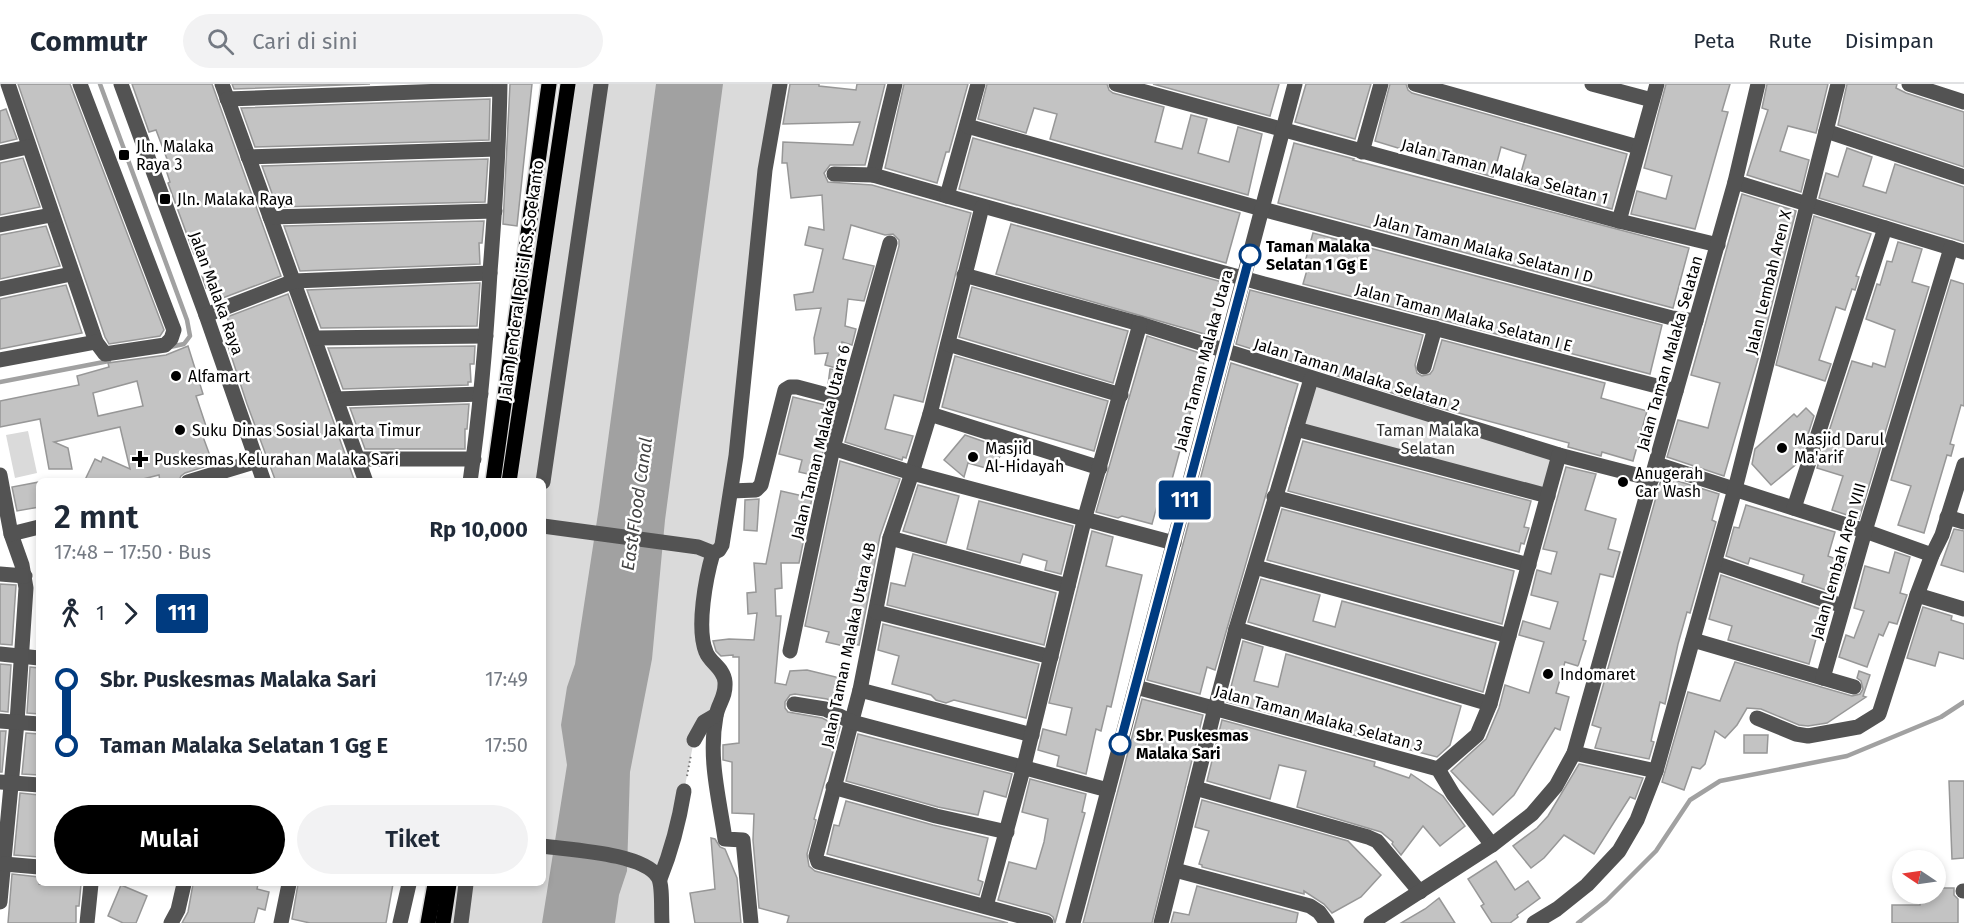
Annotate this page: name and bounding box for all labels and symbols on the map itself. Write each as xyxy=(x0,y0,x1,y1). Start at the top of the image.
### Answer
street label: Jalan Taman Malaka Selatan 1 xyxy=(1399,135,1610,208)
place label: Jln. Malaka Raya 3 xyxy=(136,137,214,174)
marker: Jln. Malaka Raya 3 xyxy=(117,148,131,162)
street label: Jalan Jenderal Polisi RS. Soekanto xyxy=(495,159,548,401)
place label: Jln. Malaka Raya xyxy=(177,190,294,209)
marker: Jln. Malaka Raya xyxy=(158,192,172,206)
street label: Jalan Lembah Aren X xyxy=(1741,208,1796,356)
street label: Jalan Taman Malaka Selatan I D xyxy=(1372,210,1595,287)
street label: Jalan Malaka Raya xyxy=(185,229,248,357)
place label: Taman Malaka Selatan 1 Gg E xyxy=(1266,237,1370,274)
marker: Taman Malaka Selatan 1 Gg E xyxy=(1239,244,1261,266)
street label: Jalan Taman Malaka Selatan xyxy=(1632,253,1706,453)
street label: Jalan Taman Malaka Utara xyxy=(1170,267,1237,453)
street label: Jalan Taman Malaka Selatan I E xyxy=(1353,279,1575,356)
street label: Jalan Taman Malaka Selatan 2 xyxy=(1252,334,1462,415)
street label: Jalan Taman Malaka Utara 6 xyxy=(787,343,854,541)
place label: Alfamart xyxy=(188,367,250,386)
marker: Alfamart xyxy=(169,369,183,383)
place label: Suku Dinas Sosial Jakarta Timur xyxy=(192,421,421,440)
park label: Taman Malaka Selatan xyxy=(1376,421,1480,458)
marker: Suku Dinas Sosial Jakarta Timur xyxy=(173,423,187,437)
place label: Masjid Darul Ma'arif xyxy=(1794,430,1885,467)
water label: East Flood Canal xyxy=(617,436,657,572)
place label: Masjid Al-Hidayah xyxy=(985,439,1064,476)
marker: Masjid Darul Ma'arif xyxy=(1775,441,1789,455)
marker: Puskesmas Kelurahan Malaka Sari xyxy=(131,450,149,468)
place label: Puskesmas Kelurahan Malaka Sari xyxy=(154,450,399,469)
marker: Masjid Al-Hidayah xyxy=(966,450,980,464)
place label: Anugerah Car Wash xyxy=(1635,464,1703,501)
marker: Anugerah Car Wash xyxy=(1616,475,1630,489)
line badge: 111 xyxy=(1150,480,1220,520)
street label: Jalan Lembah Aren VIII xyxy=(1807,481,1870,642)
street label: Jalan Taman Malaka Utara 4B xyxy=(817,540,880,750)
place label: Indomaret xyxy=(1560,665,1636,684)
marker: Indomaret xyxy=(1541,667,1555,681)
street label: Jalan Taman Malaka Selatan 3 xyxy=(1213,682,1425,755)
place label: Sbr. Puskesmas Malaka Sari xyxy=(1136,726,1249,763)
marker: Sbr. Puskesmas Malaka Sari xyxy=(1109,733,1131,755)
north arrow xyxy=(1892,850,1946,904)

